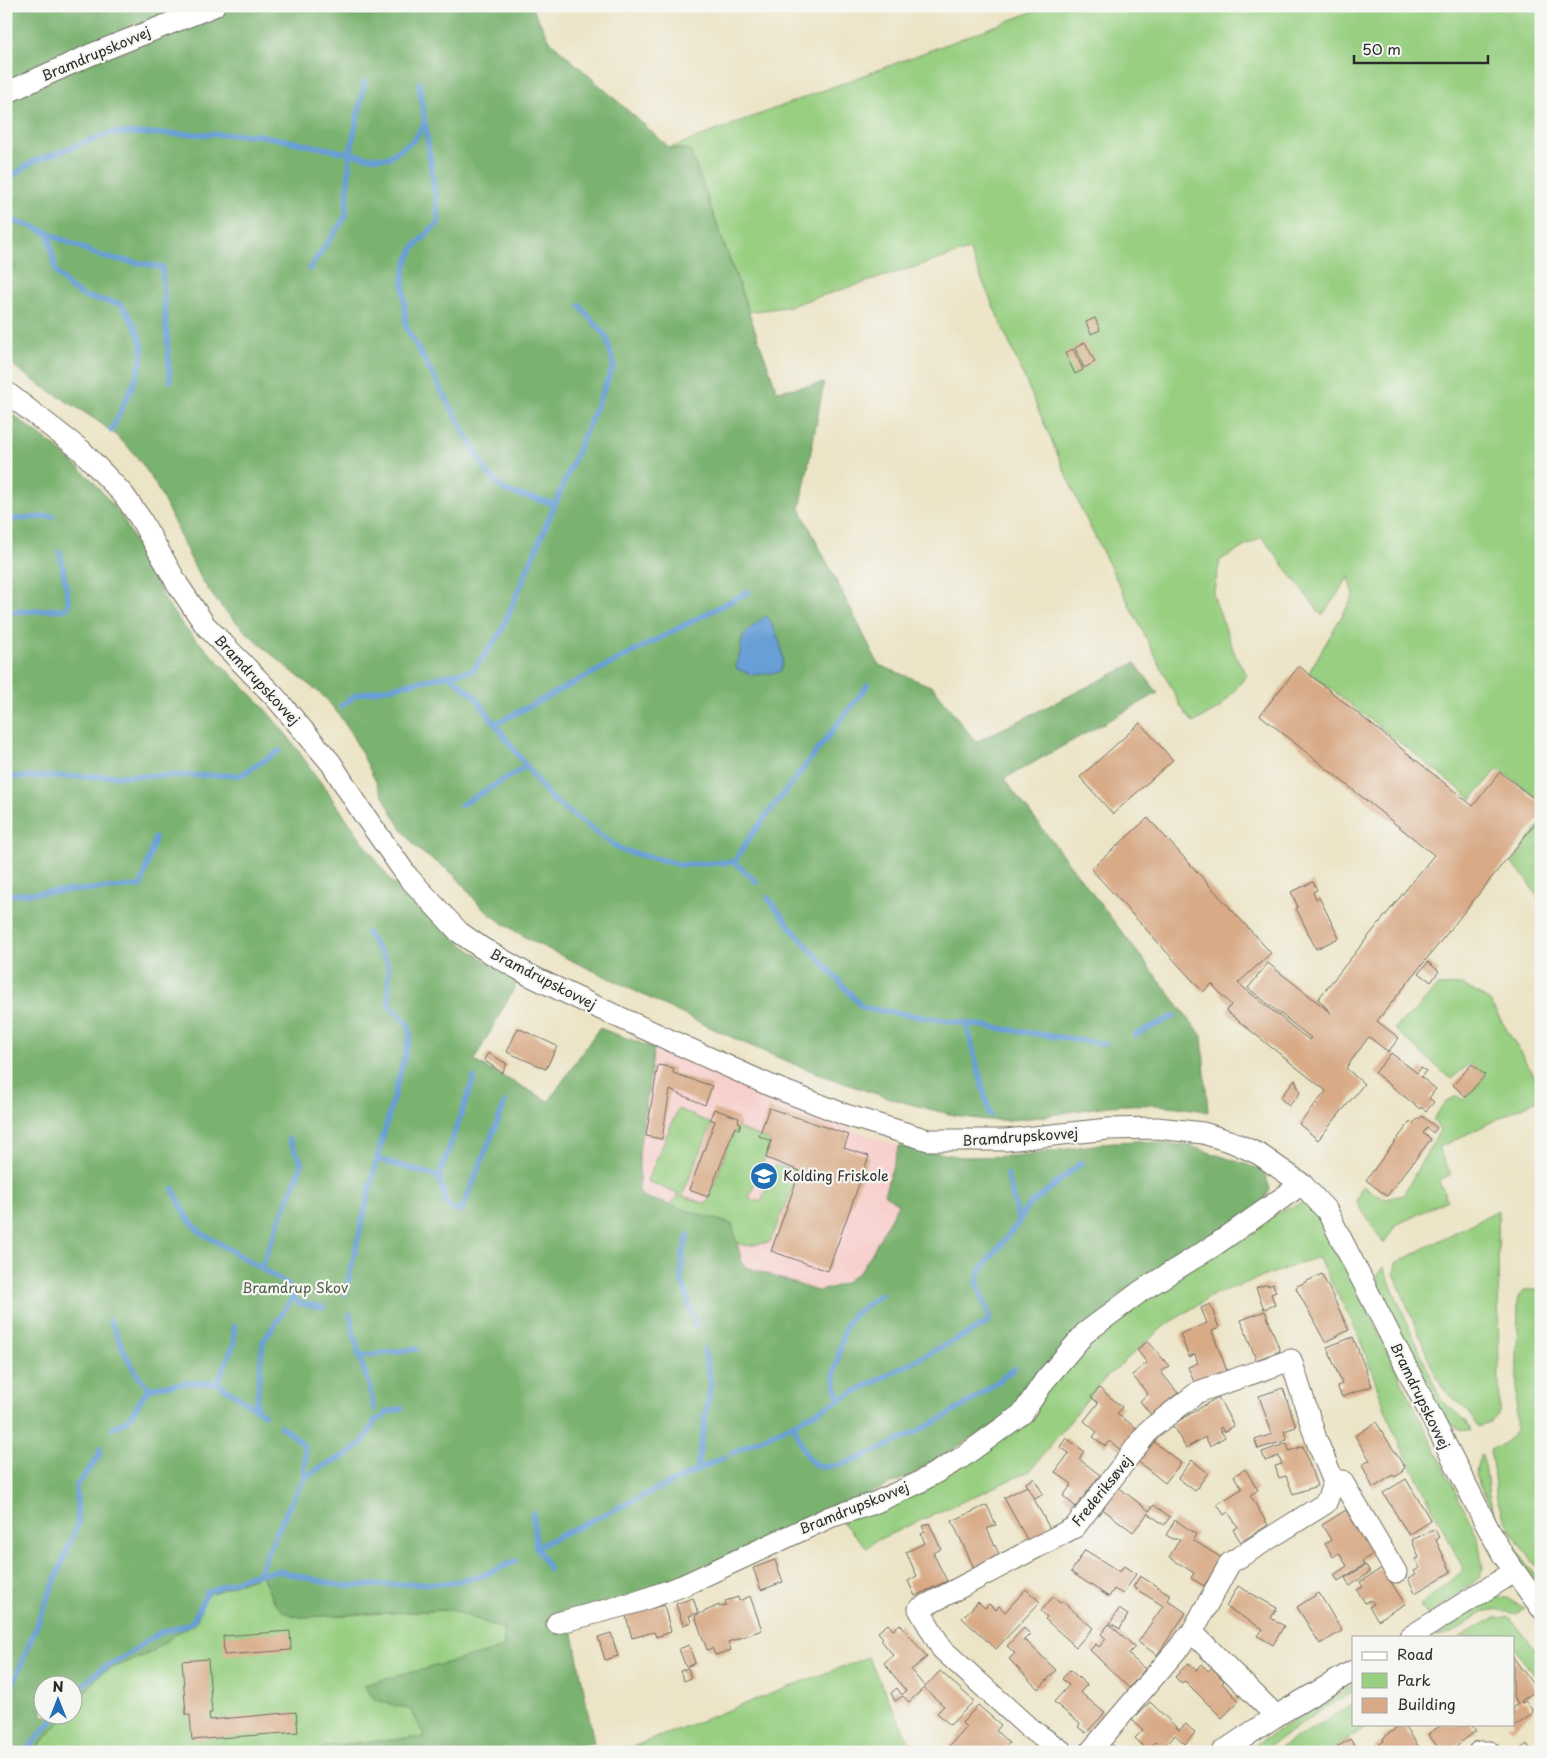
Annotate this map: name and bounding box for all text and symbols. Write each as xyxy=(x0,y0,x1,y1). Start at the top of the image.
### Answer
street label: Bramdrupskovvej xyxy=(38,21,154,86)
scale bar xyxy=(1354,32,1488,64)
text: 50 m xyxy=(1362,37,1401,60)
street label: Bramdrupskovvej xyxy=(210,630,305,730)
street label: Bramdrupskovvej xyxy=(486,943,600,1014)
street label: Bramdrupskovvej xyxy=(961,1122,1079,1151)
school or university icon: Kolding Friskole xyxy=(749,1161,779,1191)
place label: Kolding Friskole xyxy=(783,1165,889,1186)
park label: Bramdrup Skov xyxy=(242,1277,348,1298)
street label: Bramdrupskovvej xyxy=(1385,1339,1455,1453)
street label: Frederiksøvej xyxy=(1066,1451,1137,1531)
street label: Bramdrupskovvej xyxy=(796,1476,912,1539)
legend xyxy=(1352,1636,1514,1726)
text: Road xyxy=(1397,1642,1433,1665)
text: Park xyxy=(1397,1668,1431,1691)
north arrow xyxy=(32,1676,82,1726)
text: N xyxy=(52,1676,64,1697)
text: Building xyxy=(1397,1692,1456,1715)

